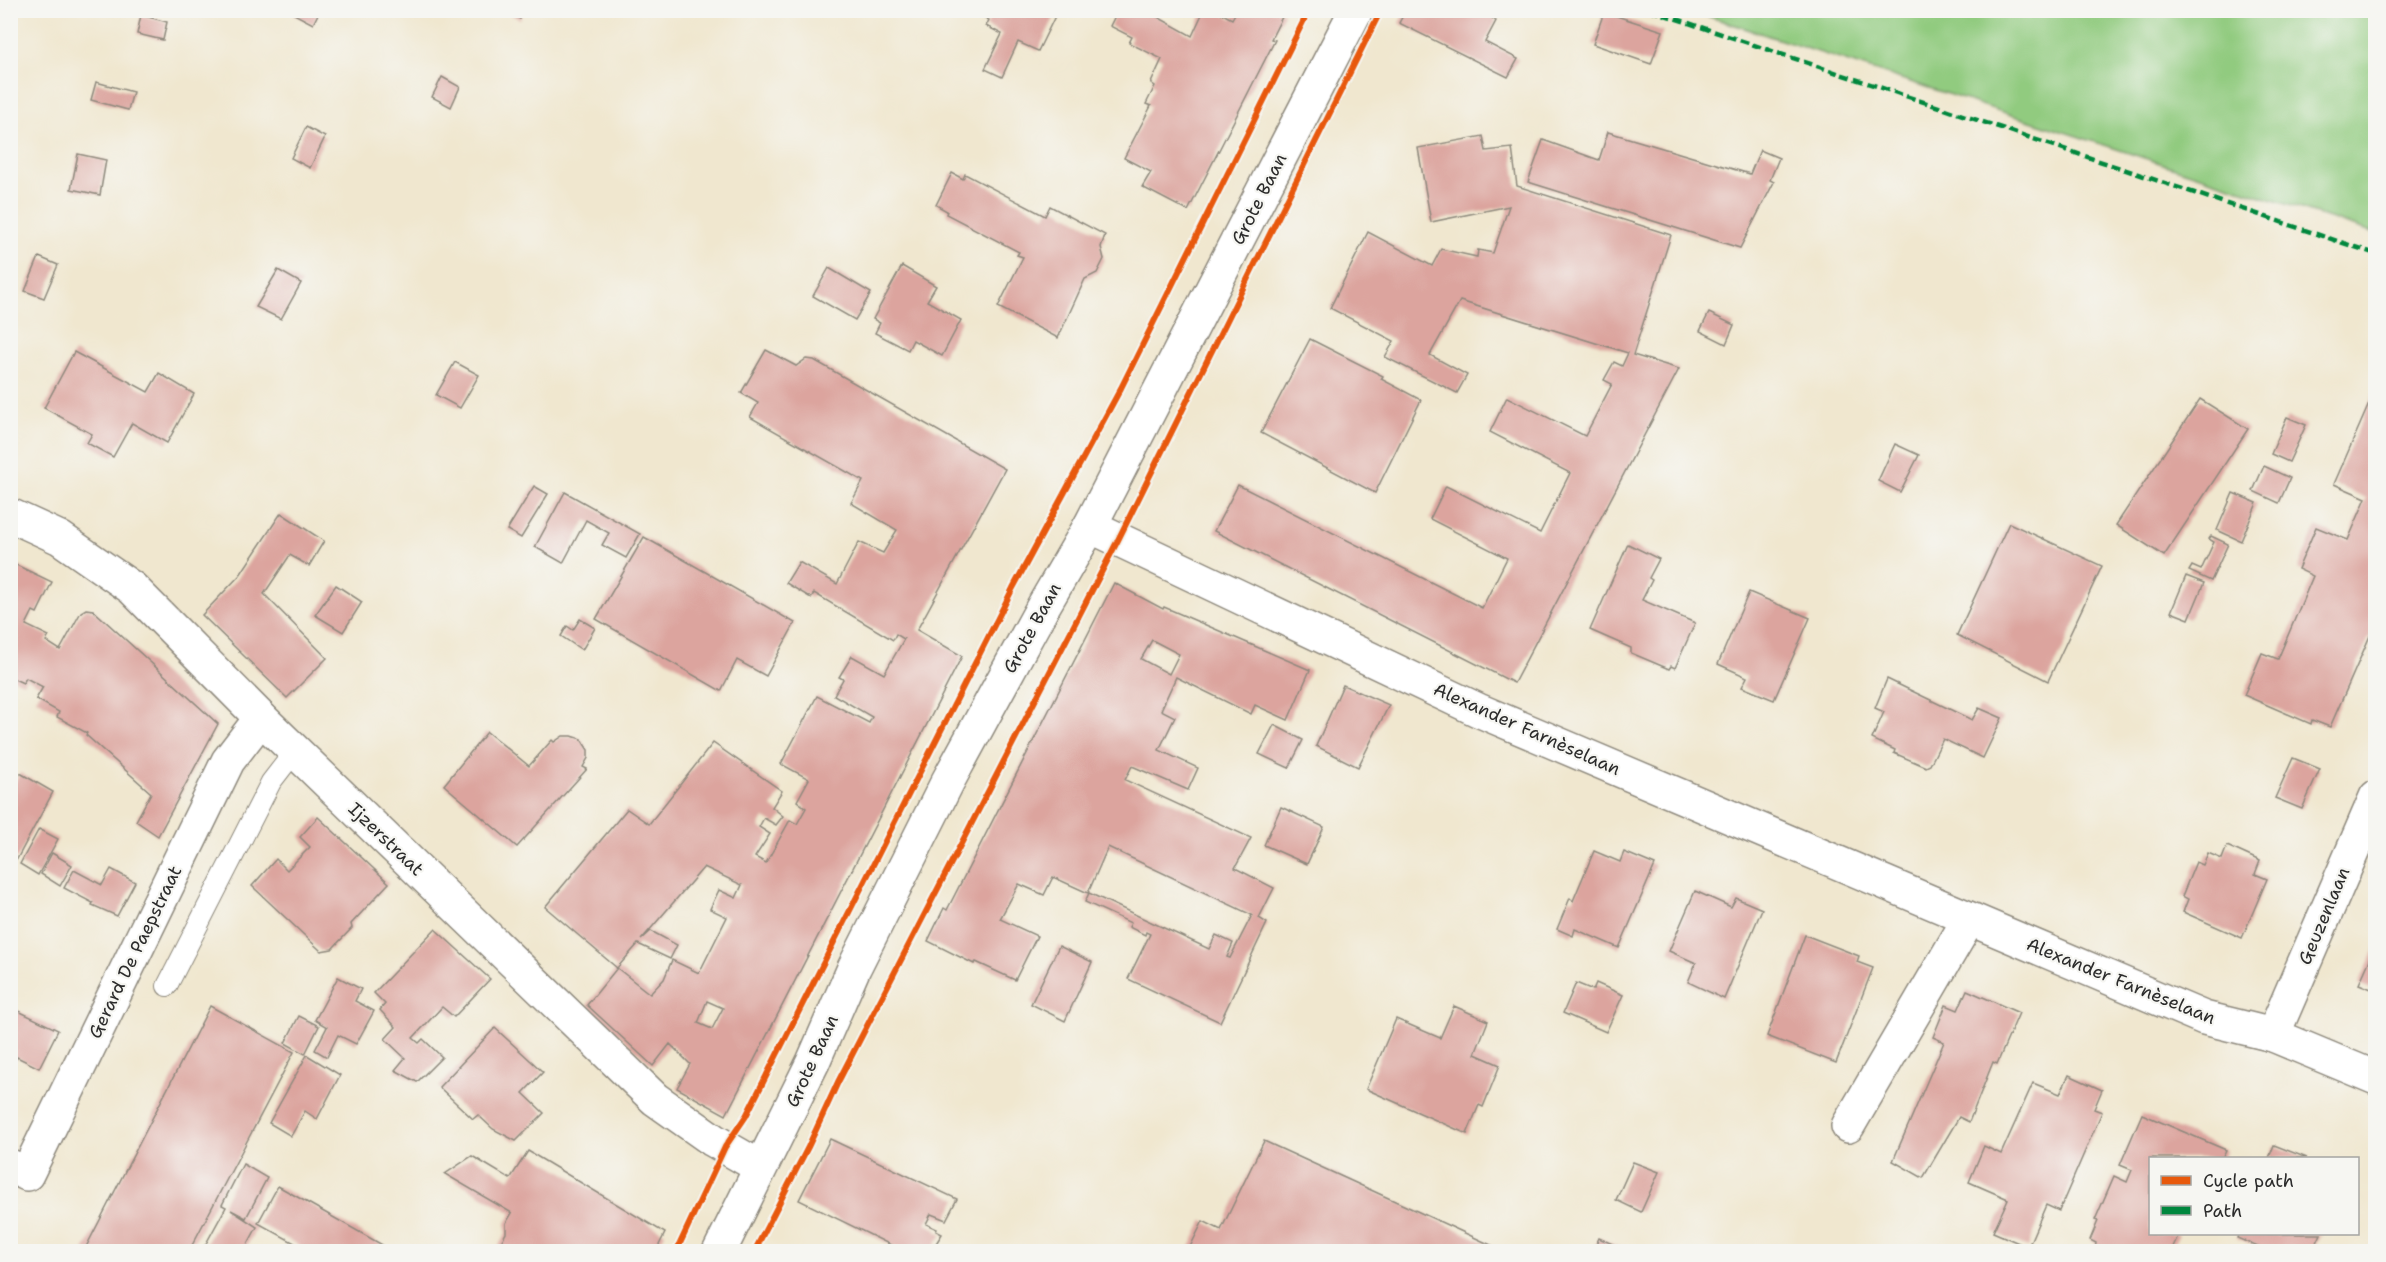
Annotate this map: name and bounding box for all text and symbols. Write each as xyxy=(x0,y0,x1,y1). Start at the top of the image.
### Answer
street label: Grote Baan xyxy=(1226,149,1292,249)
street label: Grote Baan xyxy=(997,579,1067,677)
street label: Alexander Farnèselaan xyxy=(1430,677,1624,781)
street label: Ijzerstraat xyxy=(343,797,429,881)
street label: Gerard De Paepstraat xyxy=(83,862,187,1042)
street label: Geuzenlaan xyxy=(2293,864,2355,968)
street label: Alexander Farnèselaan xyxy=(2023,932,2219,1030)
street label: Grote Baan xyxy=(780,1011,844,1111)
legend xyxy=(2149,1157,2359,1235)
text: Cycle path xyxy=(2203,1169,2294,1193)
text: Path xyxy=(2203,1199,2242,1223)

